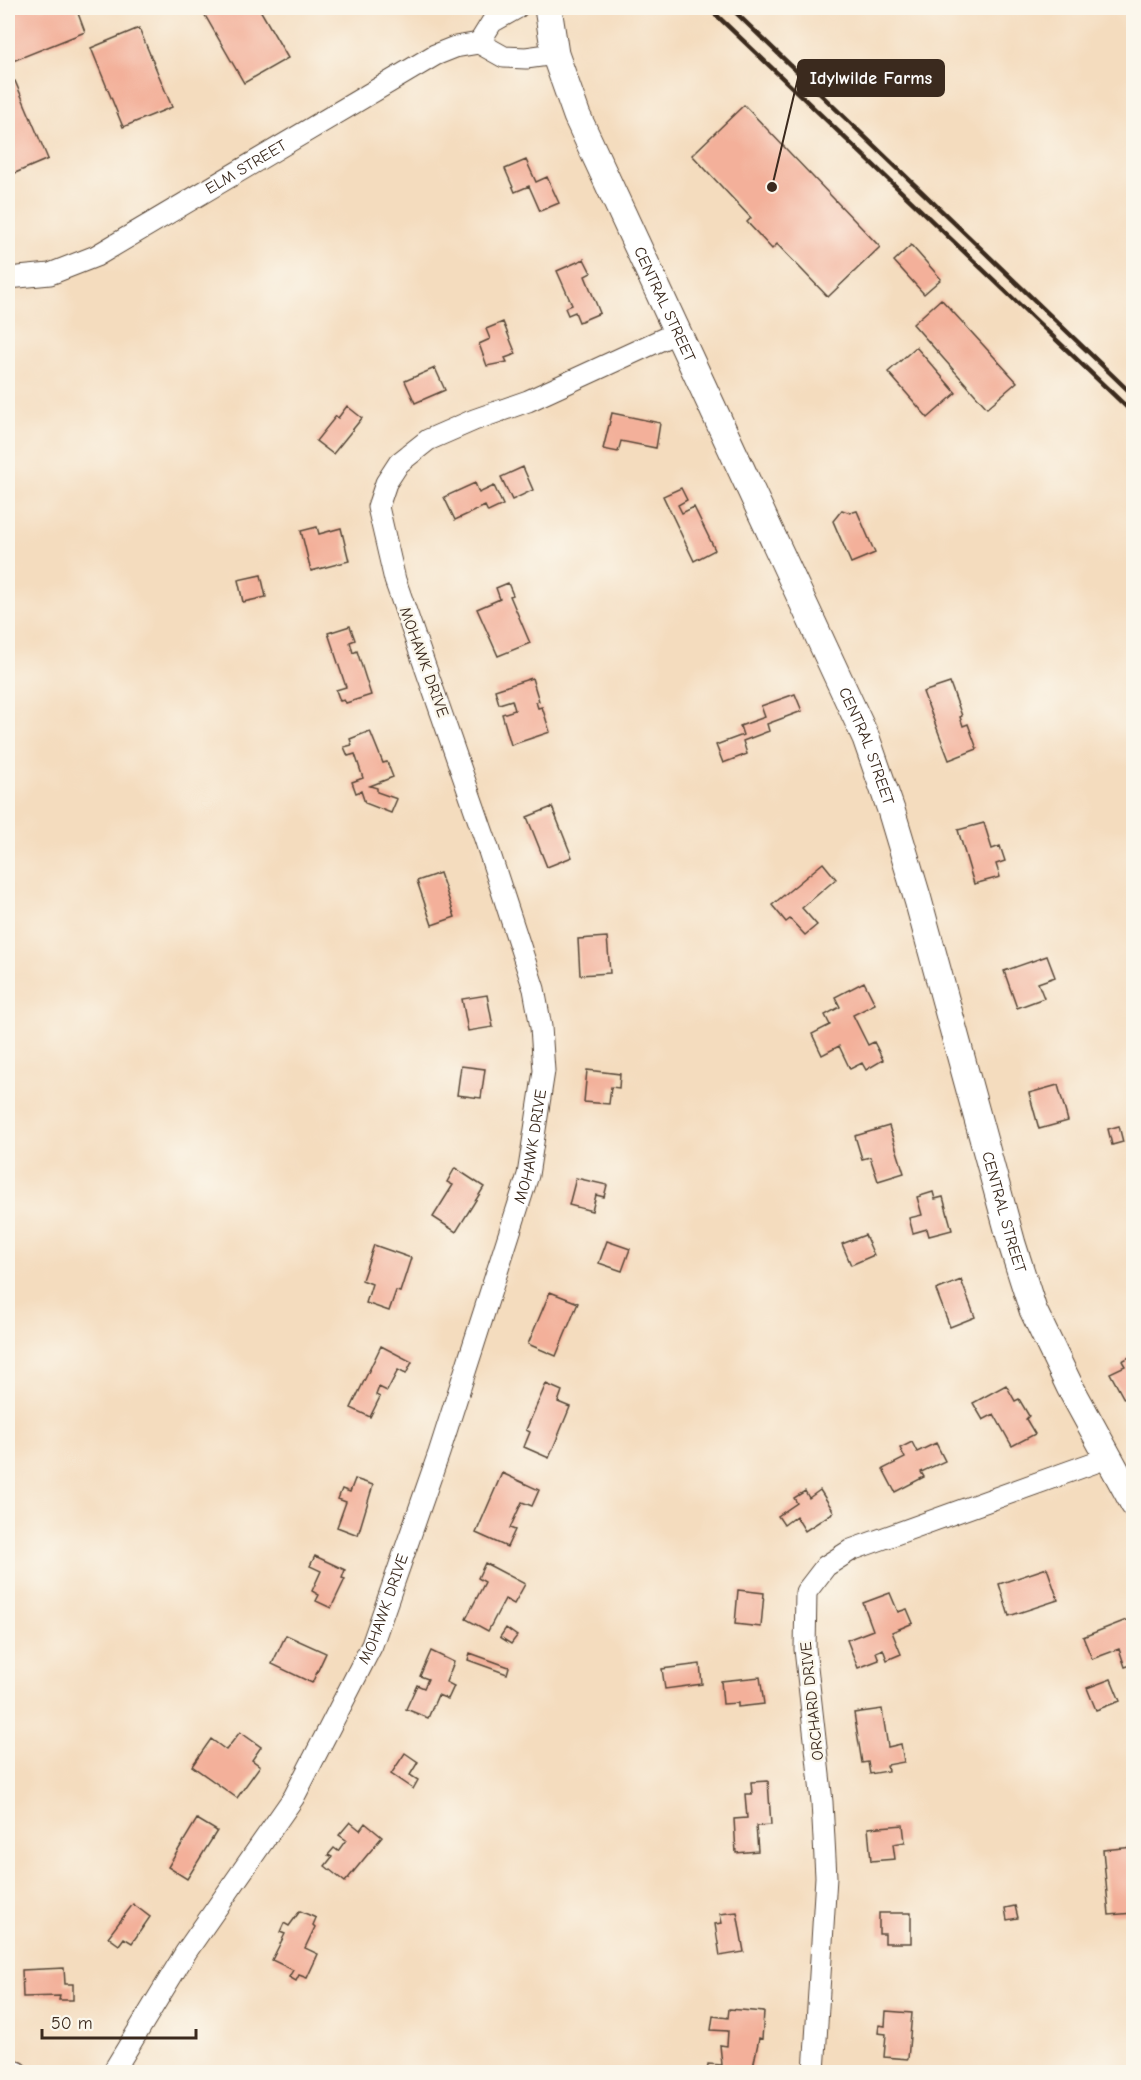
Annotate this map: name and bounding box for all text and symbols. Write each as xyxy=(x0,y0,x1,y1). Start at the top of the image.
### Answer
callout: Idylwilde Farms xyxy=(798,60,944,96)
text: Idylwilde Farms xyxy=(810,68,933,89)
street label: ELM STREET xyxy=(202,136,290,198)
street label: CENTRAL STREET xyxy=(630,244,699,365)
street label: MOHAWK DRIVE xyxy=(396,604,452,720)
street label: CENTRAL STREET xyxy=(835,685,898,808)
street label: MOHAWK DRIVE xyxy=(510,1088,550,1206)
street label: CENTRAL STREET xyxy=(978,1150,1030,1275)
street label: MOHAWK DRIVE xyxy=(355,1551,412,1667)
street label: ORCHARD DRIVE xyxy=(797,1640,827,1761)
scale bar xyxy=(42,2002,196,2040)
text: 50 m xyxy=(51,2013,93,2034)

